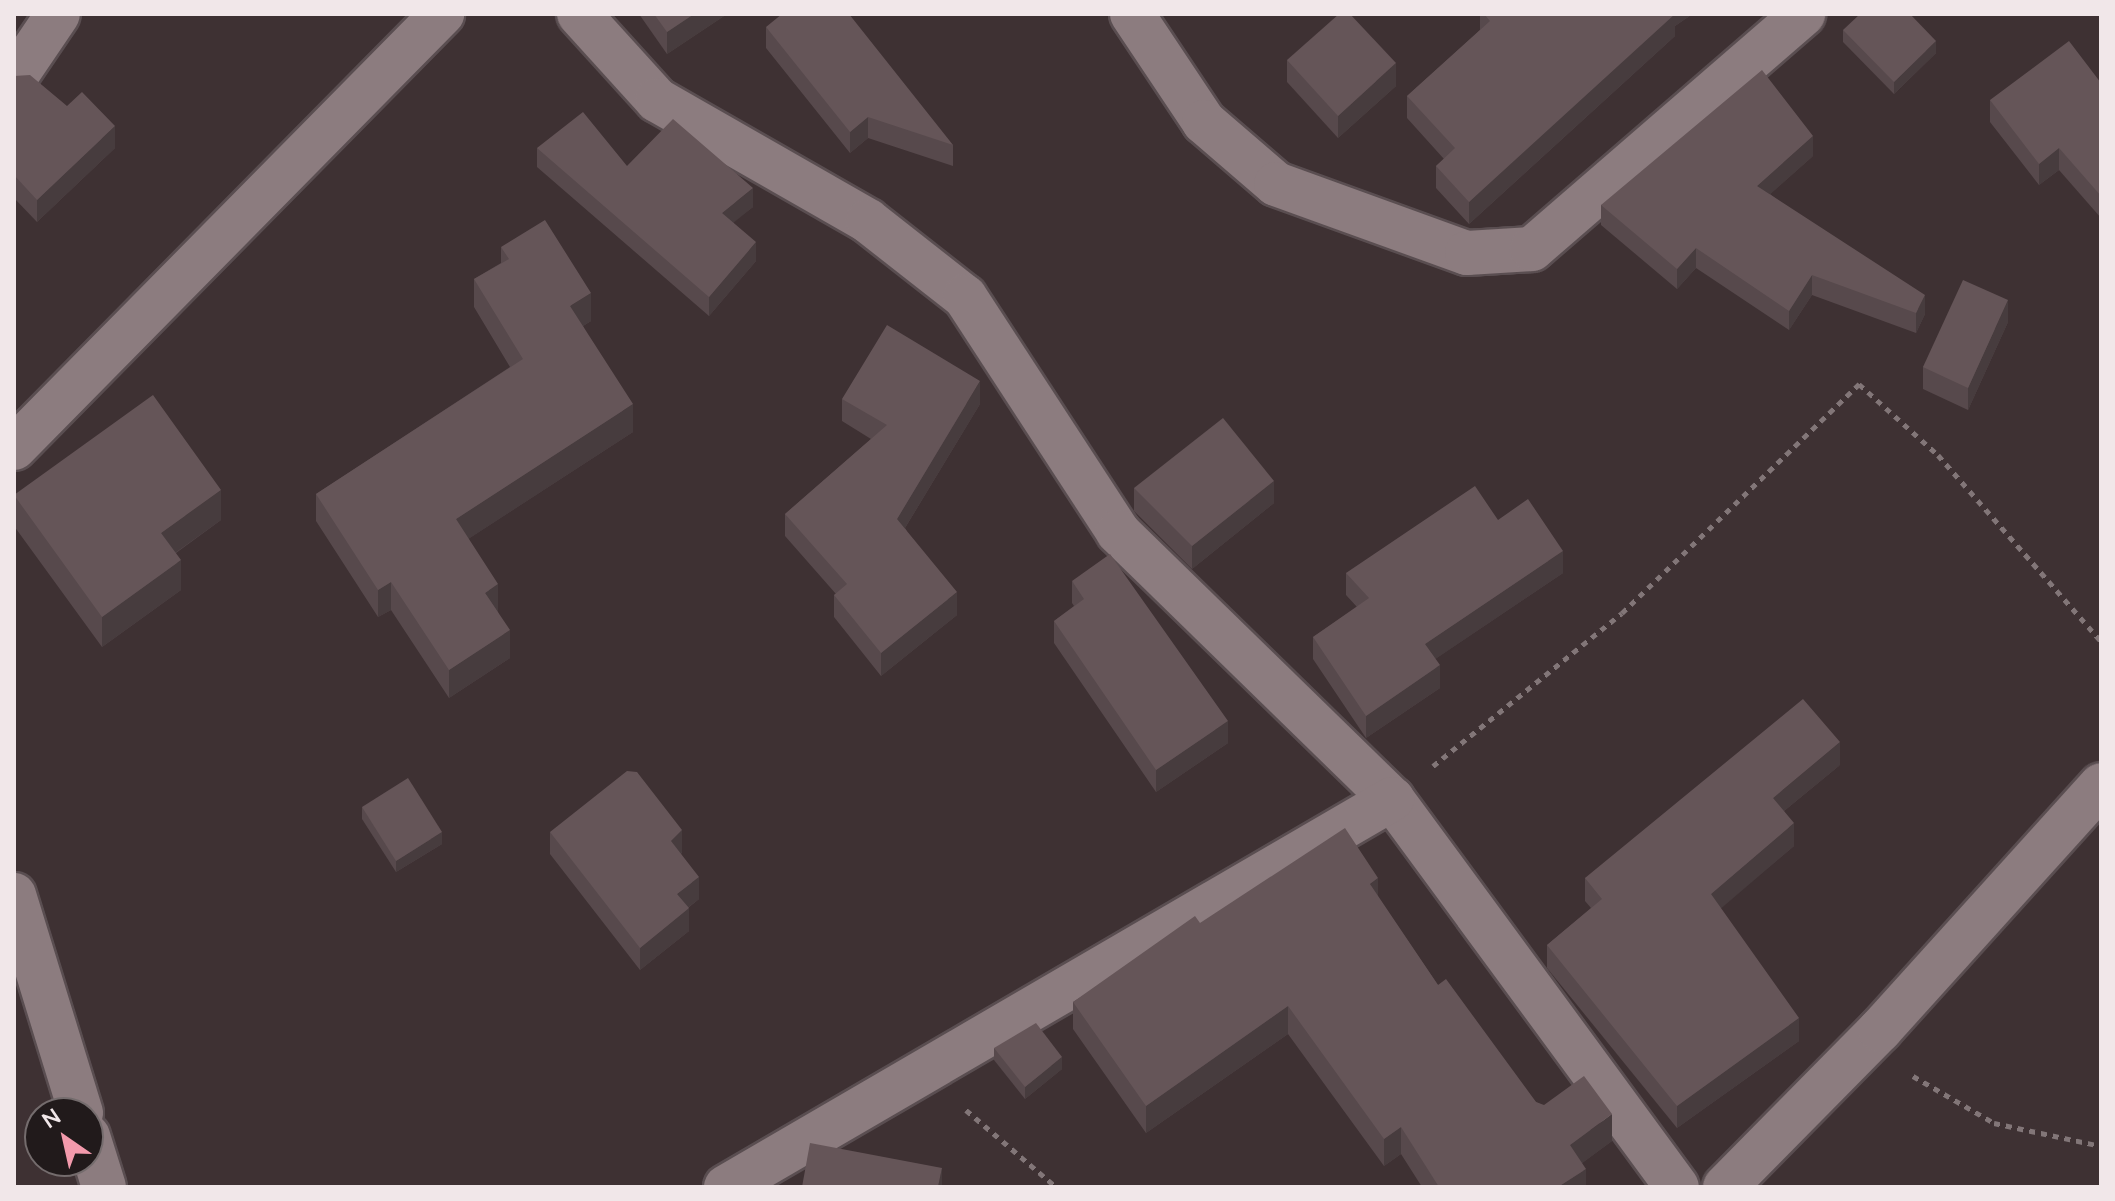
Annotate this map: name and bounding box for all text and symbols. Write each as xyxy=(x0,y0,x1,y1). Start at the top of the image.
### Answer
north arrow xyxy=(24,1097,104,1177)
text: N xyxy=(36,1102,67,1136)

